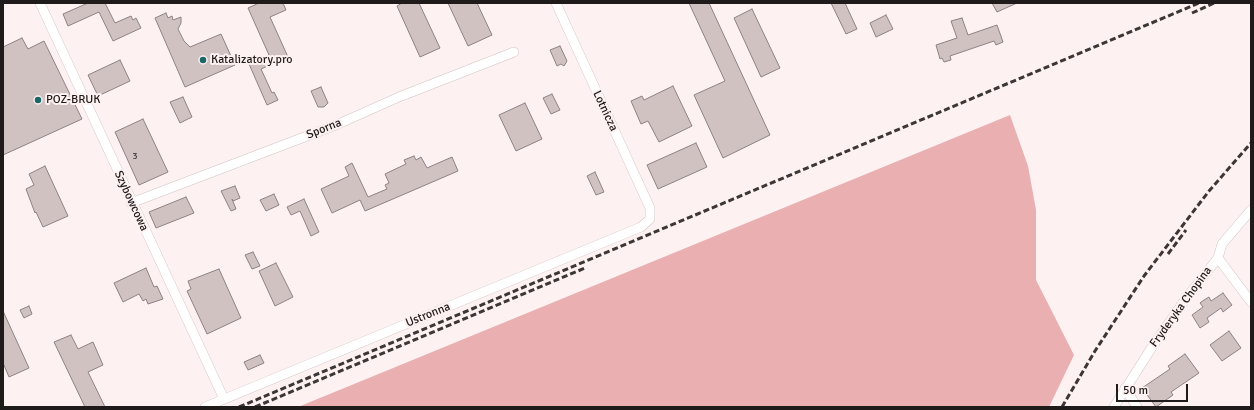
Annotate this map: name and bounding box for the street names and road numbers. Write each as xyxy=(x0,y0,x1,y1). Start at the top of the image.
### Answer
street label: Lotnicza xyxy=(589,88,621,134)
street label: Sporna xyxy=(304,116,344,142)
street label: Szybowcowa xyxy=(111,169,151,233)
street label: Fryderyka Chopina xyxy=(1147,264,1215,350)
street label: Ustronna xyxy=(404,300,452,330)

